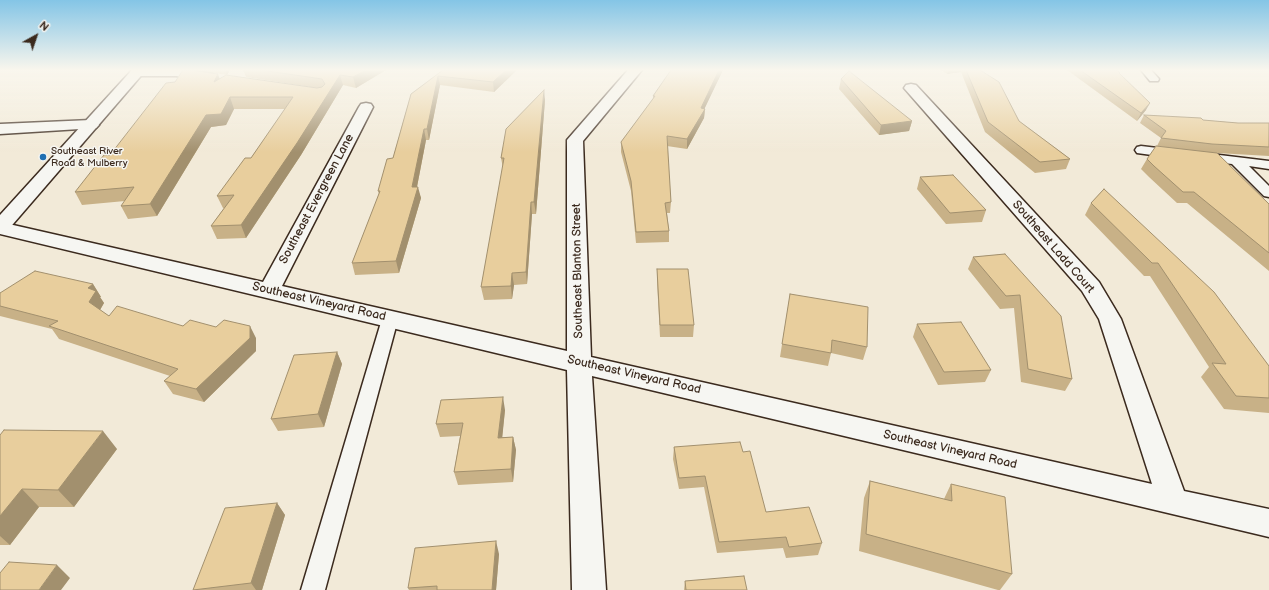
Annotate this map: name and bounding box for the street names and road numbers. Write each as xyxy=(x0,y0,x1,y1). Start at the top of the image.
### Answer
street label: Southeast Evergreen Lane xyxy=(277,132,357,266)
street label: Southeast Ladd Court xyxy=(1009,198,1097,296)
street label: Southeast Blanton Street xyxy=(570,203,586,339)
street label: Southeast Vineyard Road xyxy=(251,280,387,324)
street label: Southeast Vineyard Road xyxy=(566,353,702,397)
street label: Southeast Vineyard Road xyxy=(882,428,1018,472)

